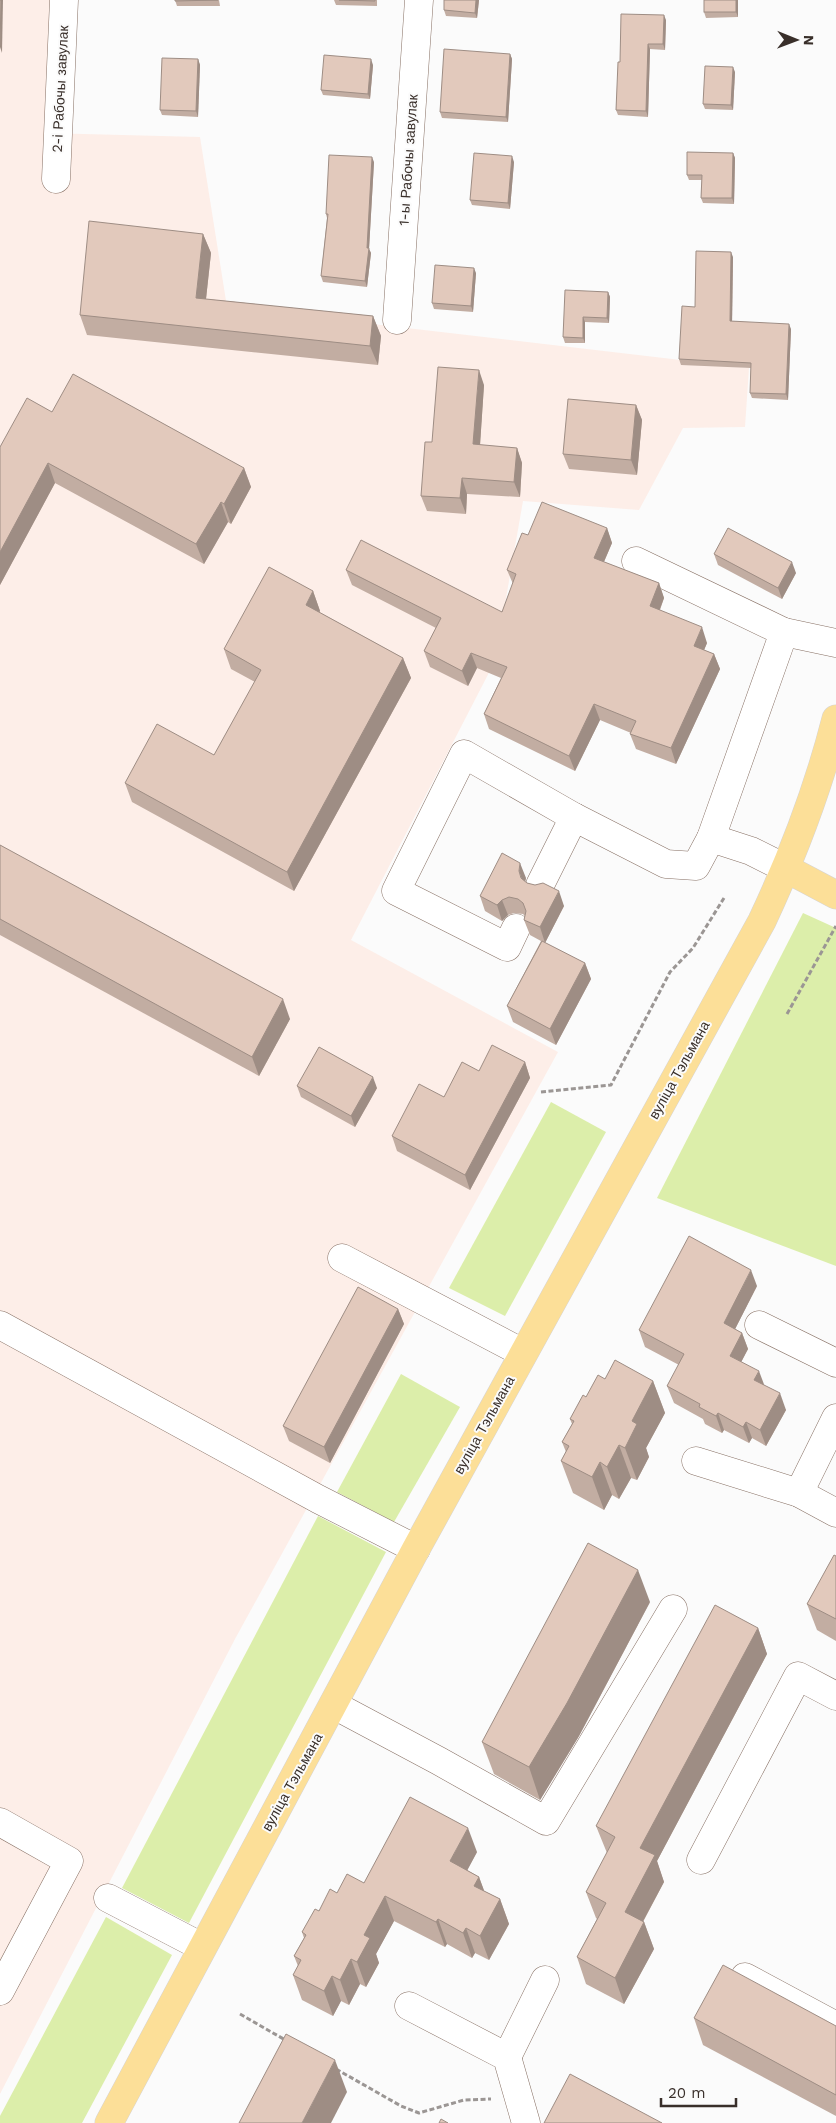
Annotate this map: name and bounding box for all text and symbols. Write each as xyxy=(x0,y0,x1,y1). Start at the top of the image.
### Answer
north arrow xyxy=(771,15,821,65)
street label: 2-і Рабочы завулак xyxy=(49,24,71,153)
text: N xyxy=(801,35,817,46)
street label: 1-ы Рабочы завулак xyxy=(395,93,421,226)
street label: вуліца Тэльмана xyxy=(645,1018,713,1122)
street label: вуліца Тэльмана xyxy=(450,1373,518,1477)
street label: вуліца Тэльмана xyxy=(258,1730,326,1834)
scale bar xyxy=(661,2076,736,2108)
text: 20 m xyxy=(668,2084,706,2102)

